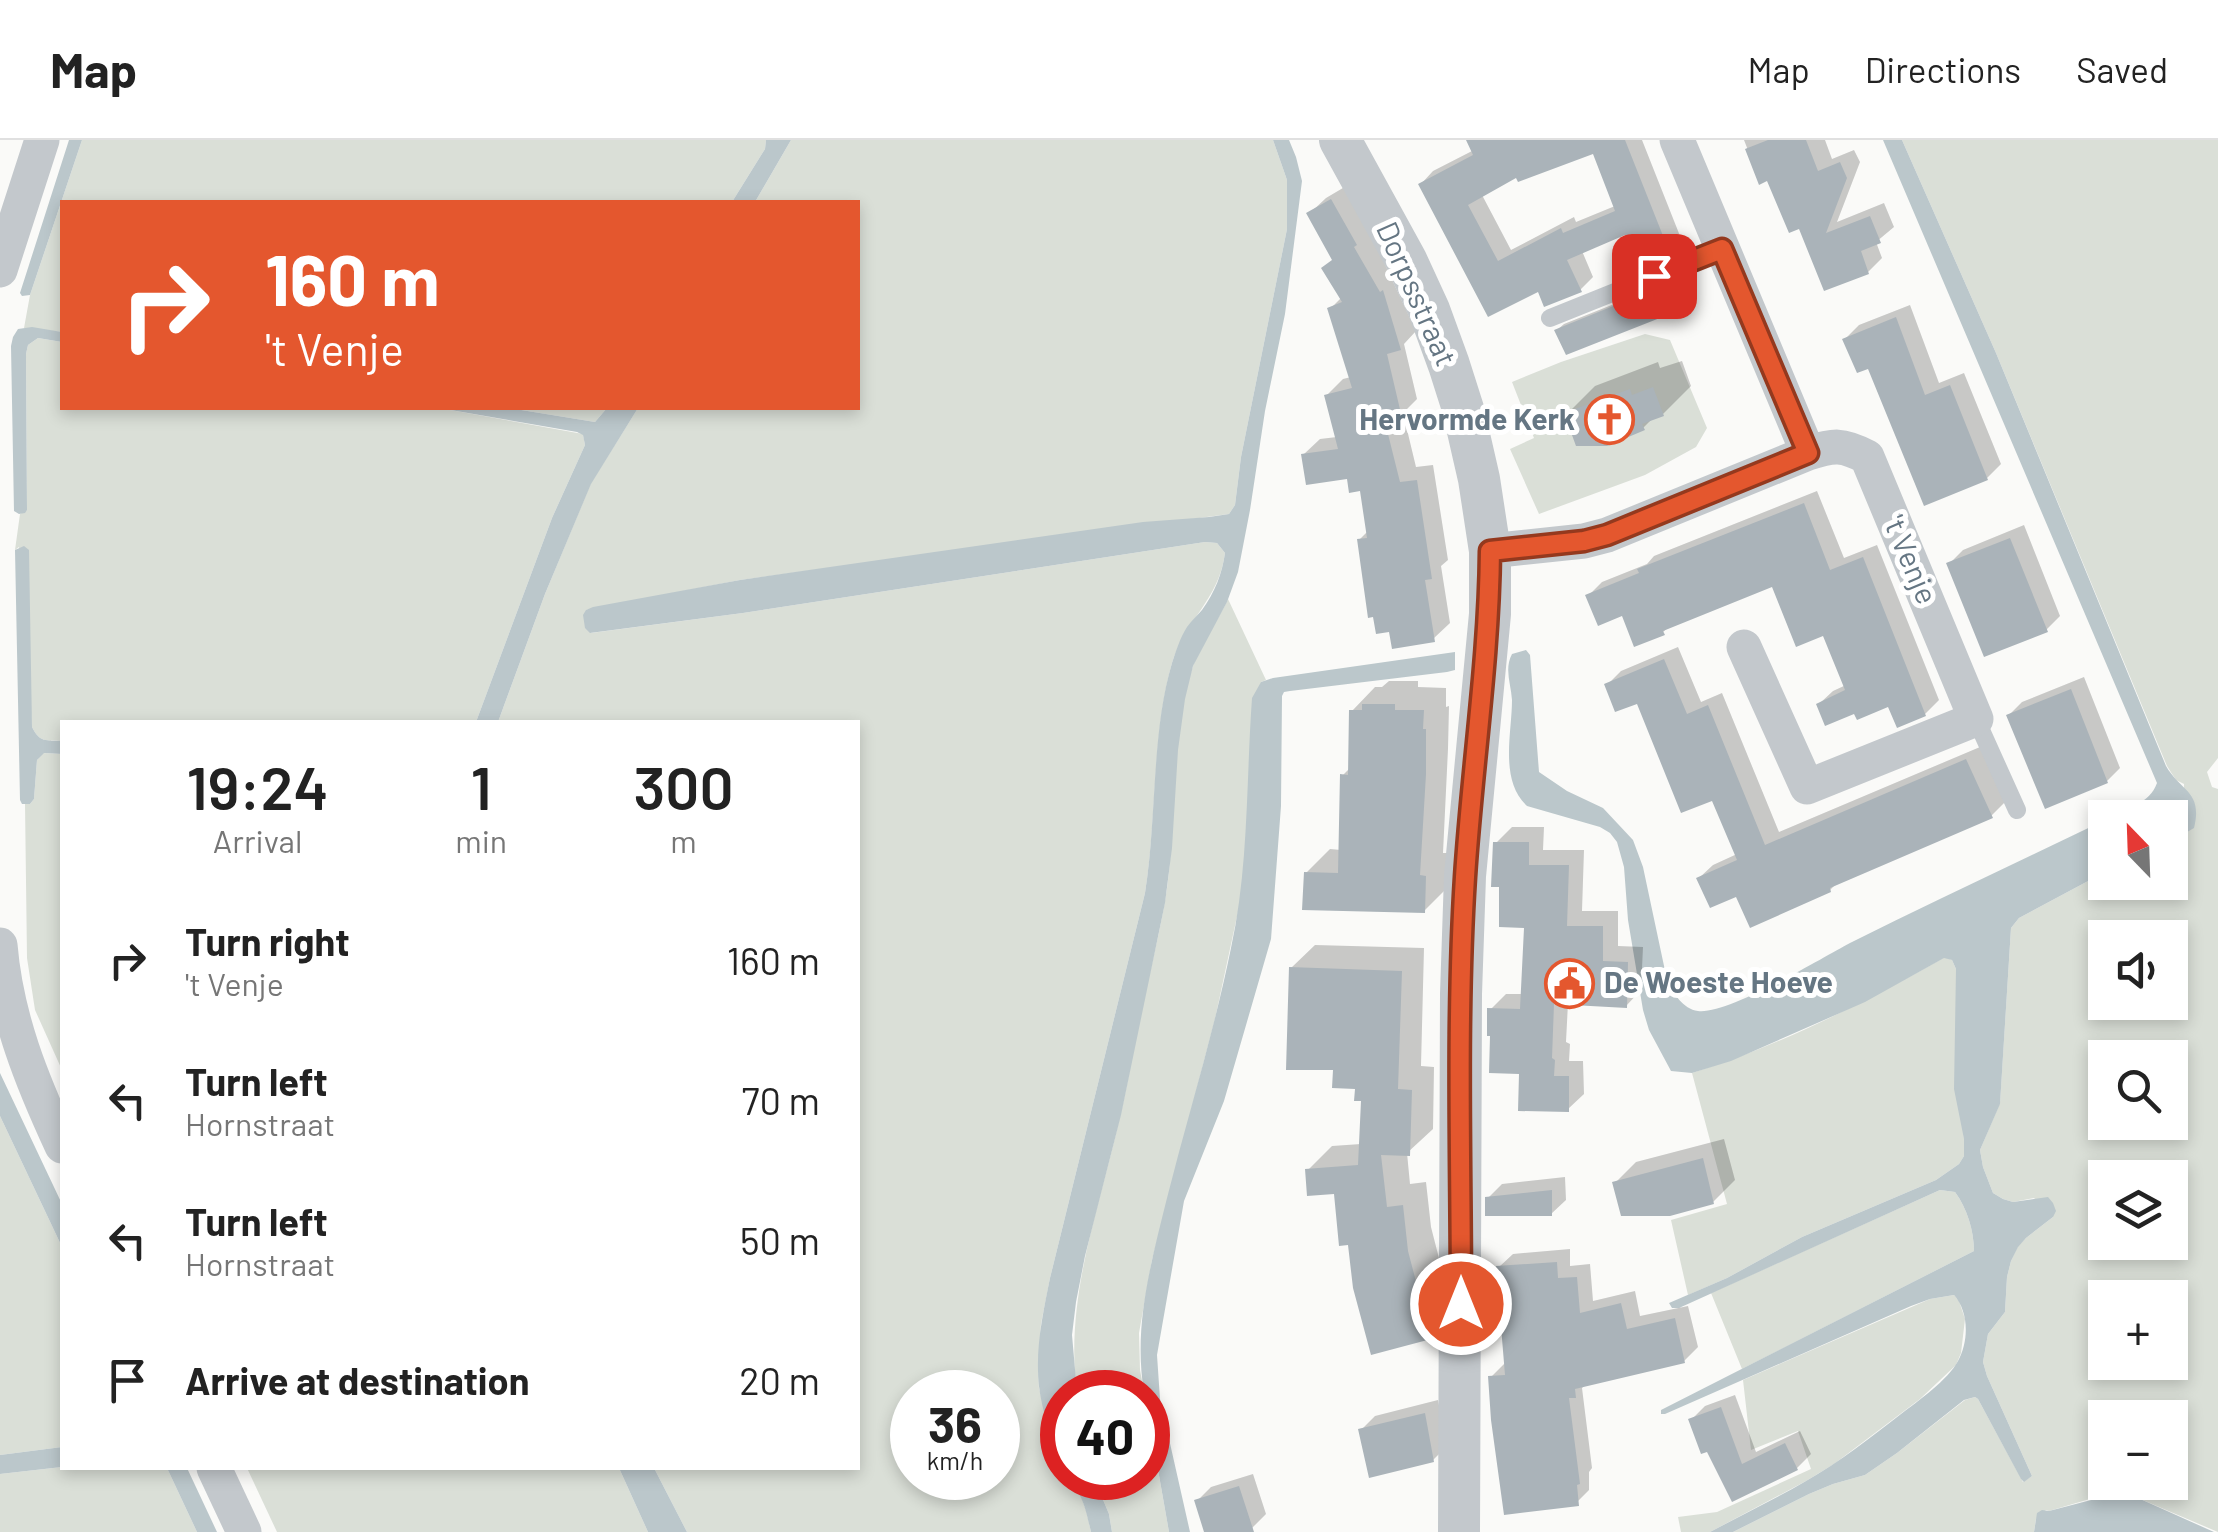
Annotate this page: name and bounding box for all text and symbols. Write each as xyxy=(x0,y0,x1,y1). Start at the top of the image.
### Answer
text: Map xyxy=(50,40,137,98)
text: Map xyxy=(1748,48,1810,90)
text: Directions xyxy=(1865,48,2021,90)
text: Saved xyxy=(2076,48,2168,90)
street label: Dorpsstraat xyxy=(1370,216,1466,371)
pin xyxy=(1612,234,1697,319)
text: 160 m xyxy=(265,236,440,320)
icon: right xyxy=(100,240,230,370)
icon: arrive xyxy=(1627,249,1682,304)
text: 't Venje xyxy=(265,321,404,375)
church icon: Hervormde Kerk xyxy=(1584,394,1636,446)
place label: Hervormde Kerk xyxy=(1359,400,1575,436)
street label: 't Venje xyxy=(1877,510,1946,609)
text: 19:24 xyxy=(186,750,329,822)
text: 1 xyxy=(471,750,492,822)
text: 300 xyxy=(634,750,734,822)
north arrow xyxy=(2088,800,2188,900)
map controls xyxy=(2088,800,2188,1500)
text: Arrival xyxy=(213,821,302,859)
text: min xyxy=(455,821,507,859)
text: m xyxy=(670,821,697,859)
text: Turn right xyxy=(185,918,350,964)
button: sound xyxy=(2088,920,2188,1020)
icon: right xyxy=(100,933,155,988)
text: 160 m xyxy=(727,937,820,983)
public building icon: De Woeste Hoeve xyxy=(1543,957,1595,1009)
place label: De Woeste Hoeve xyxy=(1604,963,1833,999)
text: 't Venje xyxy=(185,964,284,1002)
button: search xyxy=(2088,1040,2188,1140)
text: Turn left xyxy=(185,1058,328,1104)
icon: left xyxy=(100,1073,155,1128)
text: 70 m xyxy=(742,1077,820,1123)
text: Hornstraat xyxy=(185,1104,335,1142)
button: layers xyxy=(2088,1160,2188,1260)
text: Turn left xyxy=(185,1198,328,1244)
icon: left xyxy=(100,1213,155,1268)
text: 50 m xyxy=(740,1217,820,1263)
text: Hornstraat xyxy=(185,1244,335,1282)
position arrow xyxy=(1409,1252,1513,1356)
button: + xyxy=(2088,1280,2188,1380)
icon: arrive xyxy=(100,1353,155,1408)
text: Arrive at destination xyxy=(185,1357,530,1403)
text: 20 m xyxy=(739,1357,820,1403)
speed limit sign: 40 xyxy=(1040,1370,1170,1500)
text: 36 xyxy=(928,1393,982,1453)
button: − xyxy=(2088,1400,2188,1500)
text: km/h xyxy=(927,1445,983,1475)

